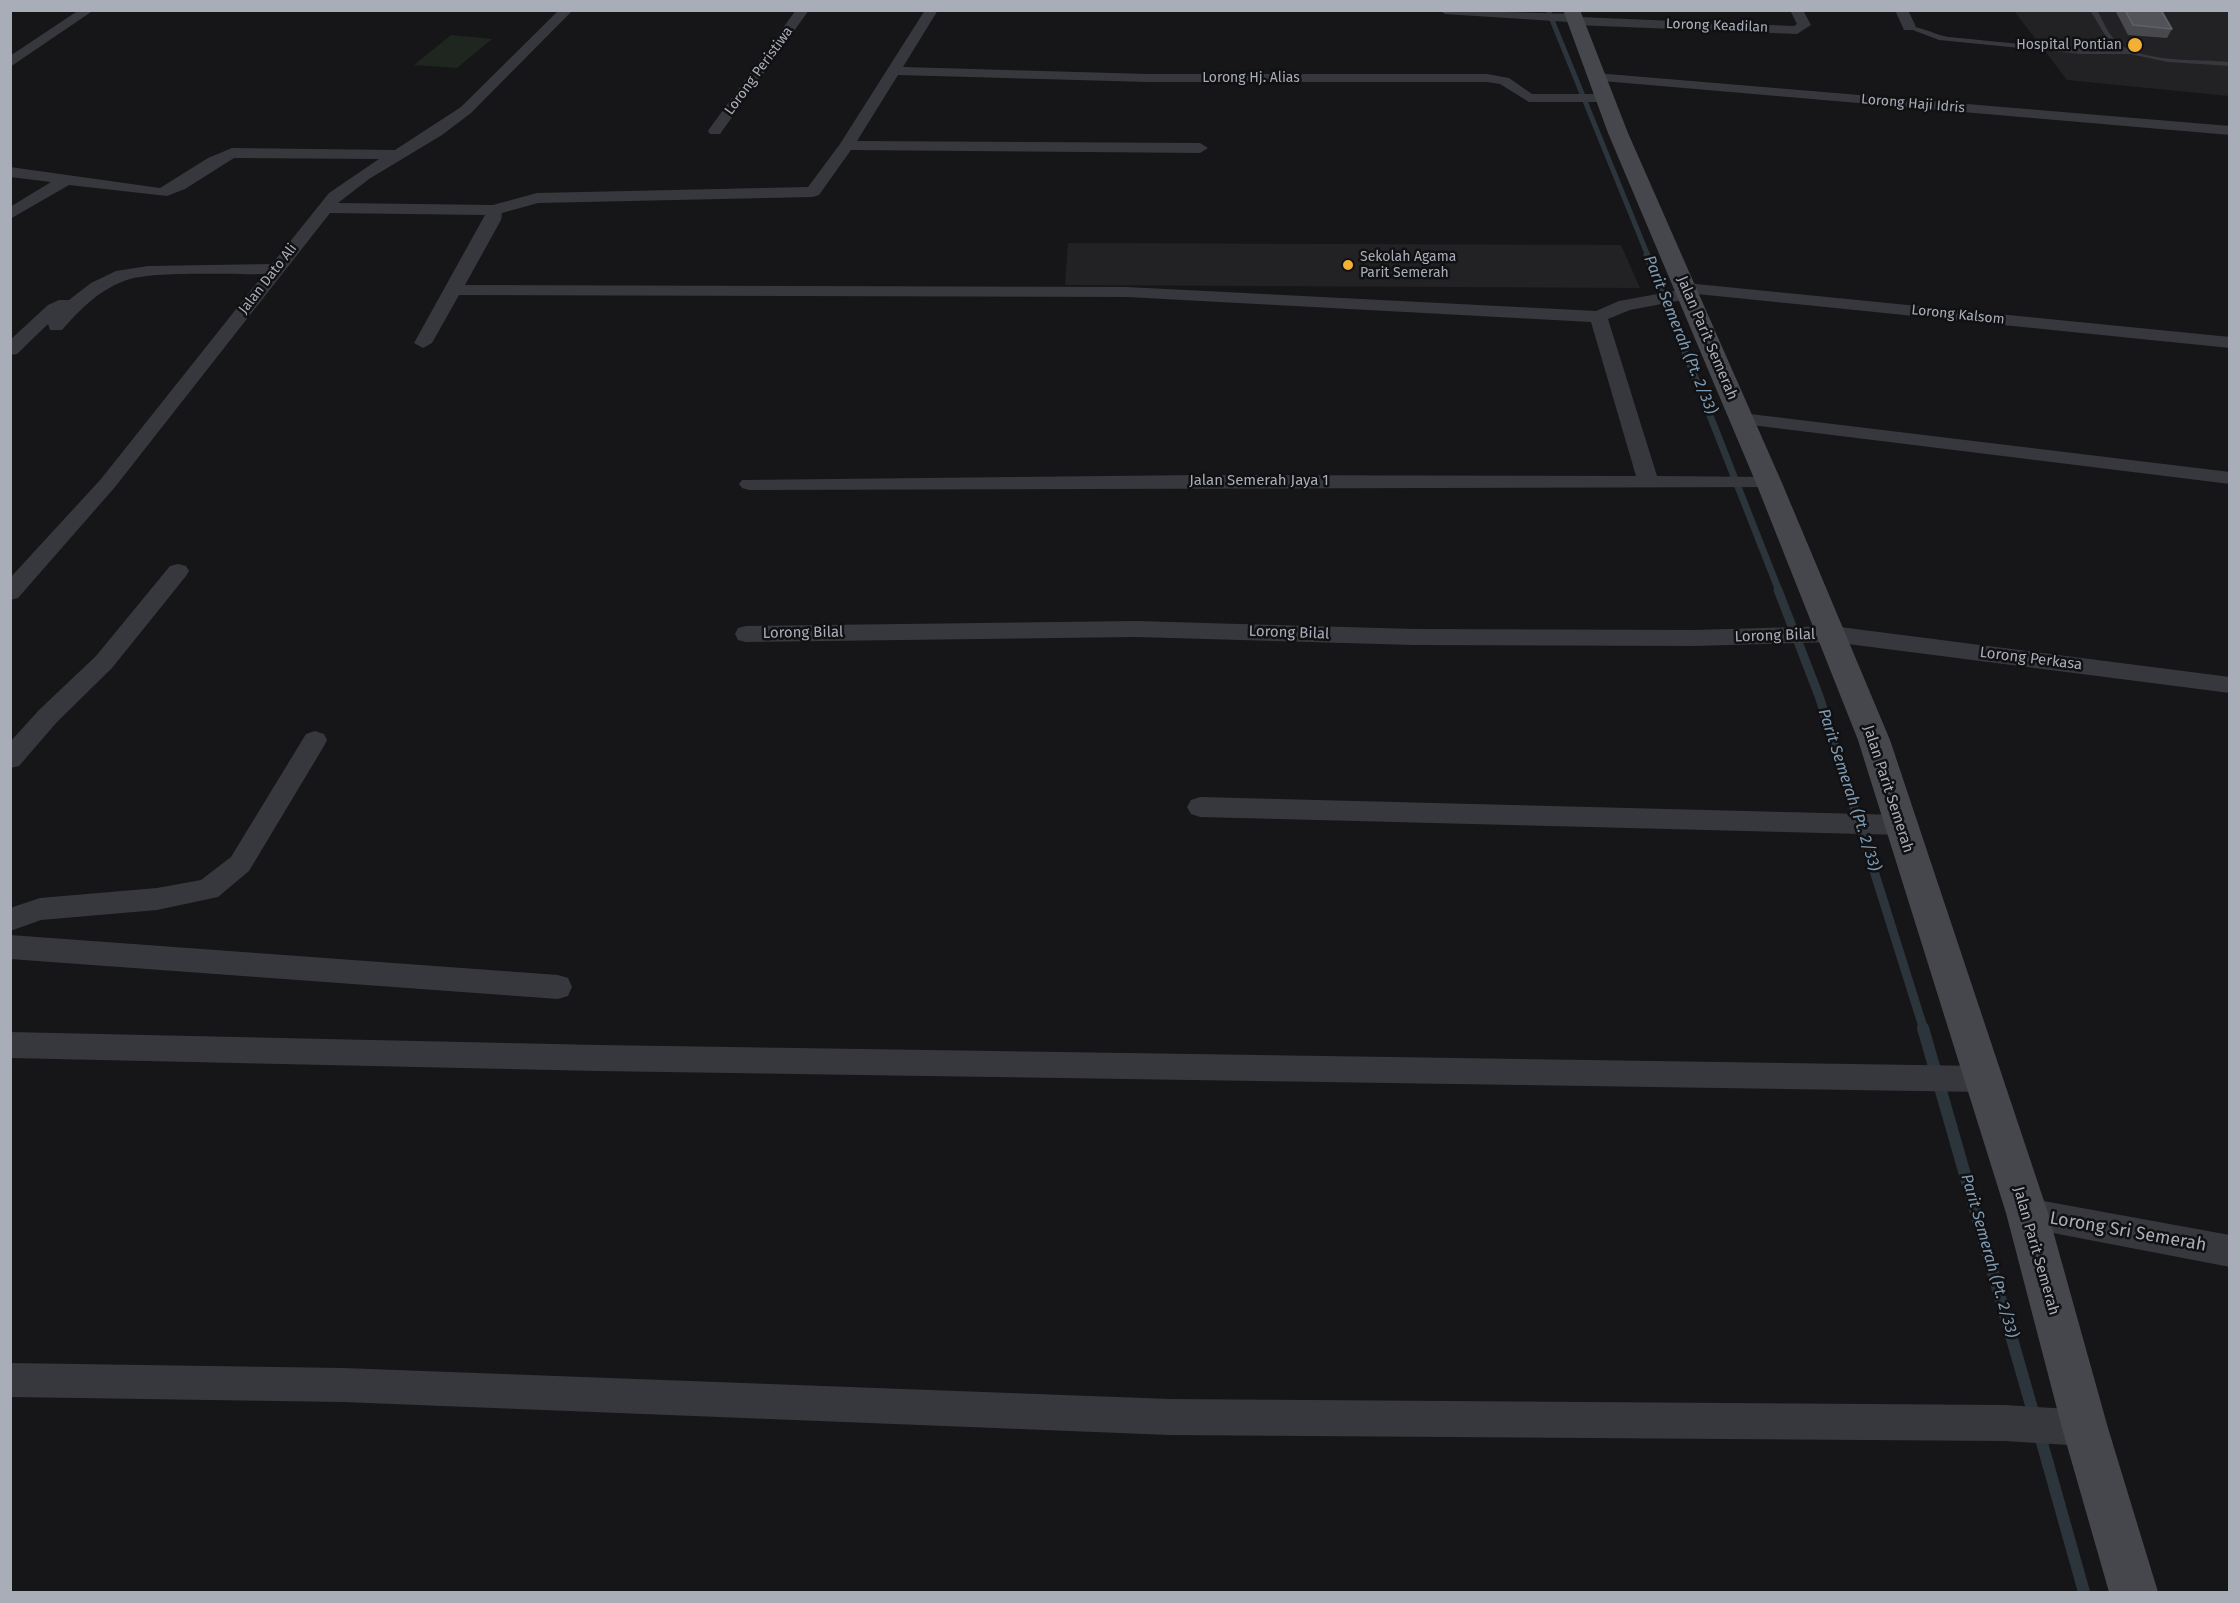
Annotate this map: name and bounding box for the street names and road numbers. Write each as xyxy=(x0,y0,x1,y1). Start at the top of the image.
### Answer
street label: Lorong Keadilan xyxy=(1665,16,1769,36)
street label: Lorong Peristiwa xyxy=(721,24,797,118)
street label: Lorong Hj. Alias xyxy=(1202,70,1300,86)
street label: Lorong Haji Idris xyxy=(1860,91,1966,117)
street label: Jalan Dato Ali xyxy=(235,240,301,318)
street label: Jalan Parit Semerah xyxy=(1673,273,1741,403)
street label: Lorong Kalsom xyxy=(1911,302,2005,328)
street label: Jalan Semerah Jaya 1 xyxy=(1189,472,1329,490)
street label: Lorong Bilal xyxy=(763,623,843,643)
street label: Lorong Bilal xyxy=(1248,623,1330,643)
street label: Lorong Bilal xyxy=(1734,626,1816,646)
street label: Lorong Perkasa xyxy=(1979,644,2083,674)
street label: Jalan Parit Semerah xyxy=(1859,723,1917,855)
street label: Jalan Parit Semerah xyxy=(2009,1185,2063,1317)
street label: Lorong Sri Semerah xyxy=(2048,1208,2208,1256)

